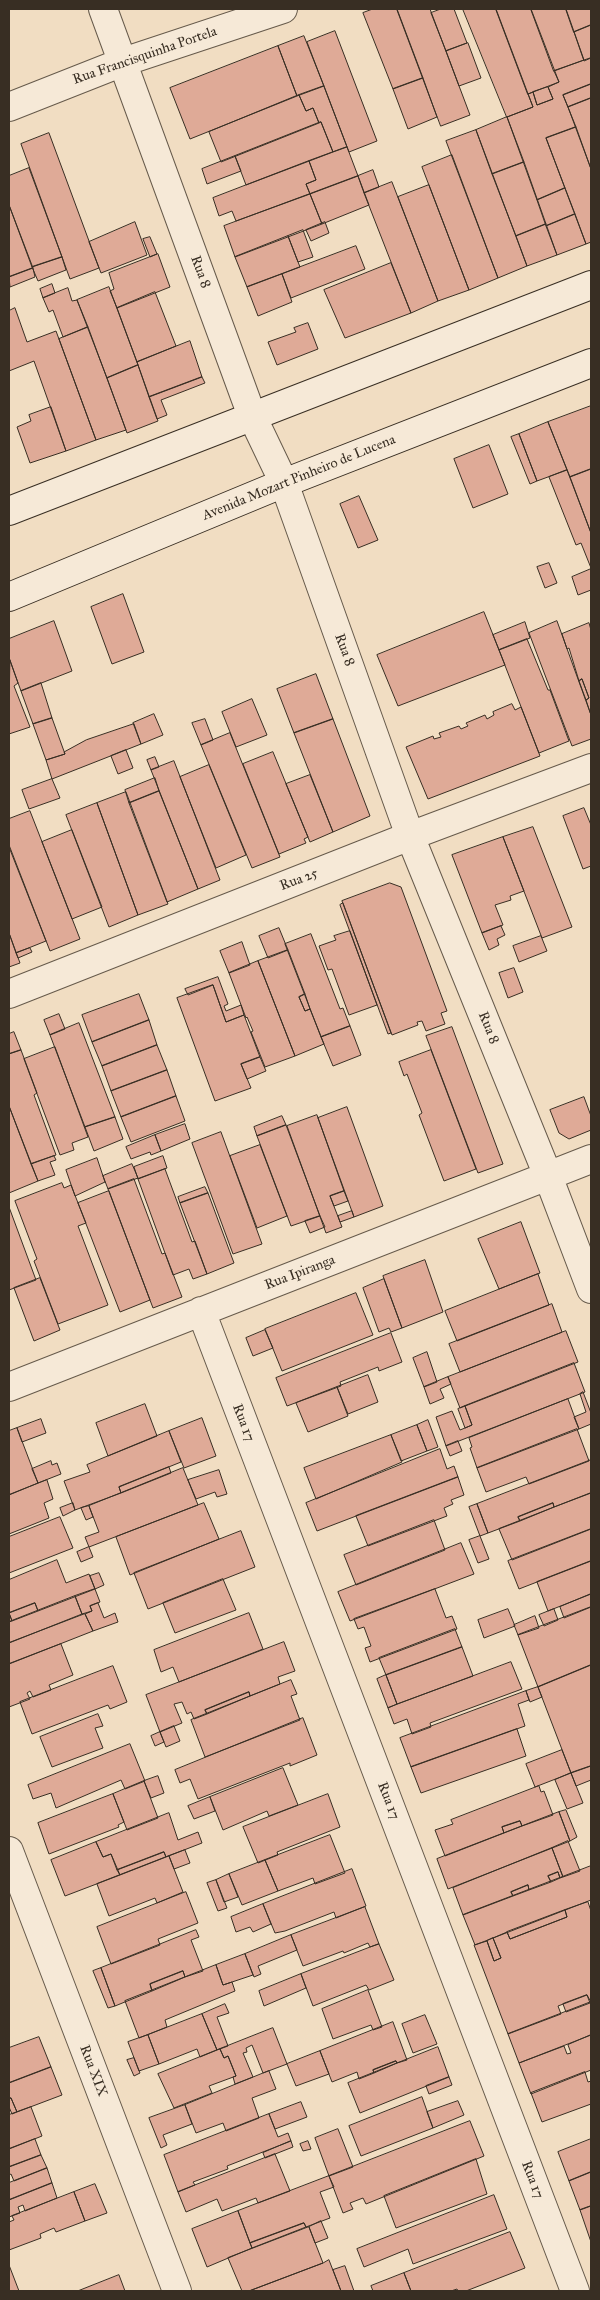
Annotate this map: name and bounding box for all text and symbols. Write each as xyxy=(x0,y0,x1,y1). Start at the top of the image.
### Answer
street label: Rua Francisquinha Portela xyxy=(71,23,219,89)
street label: Rua 8 xyxy=(186,253,214,291)
street label: Avenida Mozart Pinheiro de Lucena xyxy=(200,431,398,525)
street label: Rua 8 xyxy=(330,631,358,669)
street label: Rua 25 xyxy=(278,865,320,895)
street label: Rua 8 xyxy=(474,1009,502,1047)
street label: Rua Ipiranga xyxy=(262,1252,338,1294)
street label: Rua 17 xyxy=(228,1402,258,1444)
street label: Rua 17 xyxy=(373,1780,403,1822)
street label: Rua XIX xyxy=(76,2043,110,2099)
street label: Rua 17 xyxy=(517,2159,547,2201)

